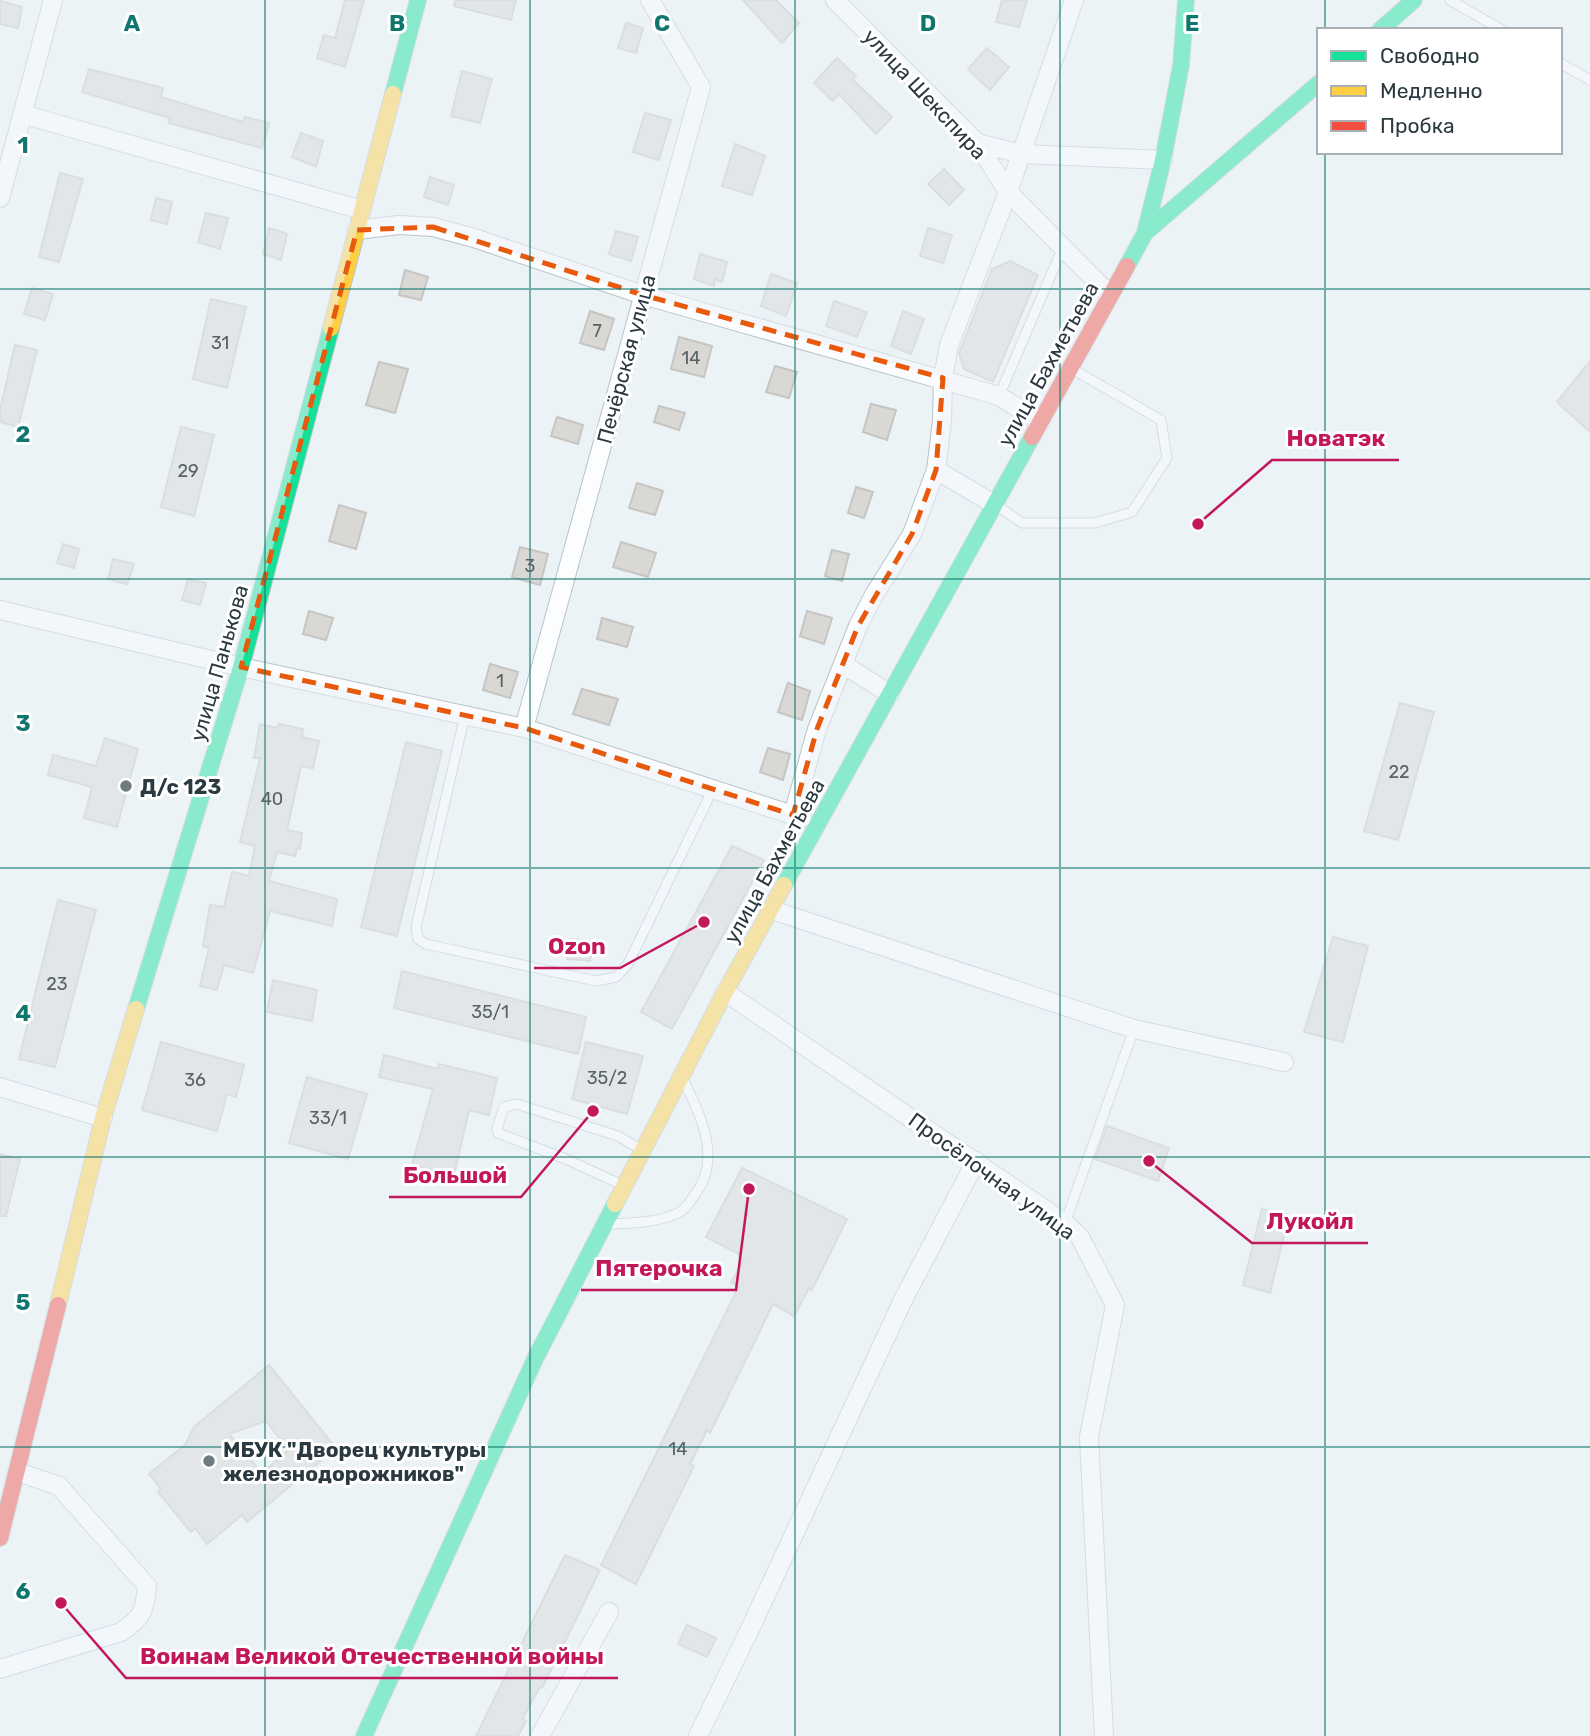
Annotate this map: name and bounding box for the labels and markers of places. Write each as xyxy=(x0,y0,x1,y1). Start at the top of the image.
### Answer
callout: Новатэк xyxy=(1272,416,1399,460)
place label: Д/с 123 xyxy=(140,774,221,799)
marker: Д/с 123 xyxy=(118,778,134,794)
callout: Ozon xyxy=(534,924,620,968)
callout: Большой xyxy=(389,1153,521,1197)
callout: Лукойл xyxy=(1252,1199,1368,1243)
callout: Пятерочка xyxy=(581,1246,736,1290)
place label: МБУК "Дворец культуры железнодорожников" xyxy=(223,1437,486,1486)
marker: МБУК "Дворец культуры железнодорожников" xyxy=(201,1453,217,1469)
callout: Воинам Великой Отечественной войны xyxy=(126,1634,618,1678)

